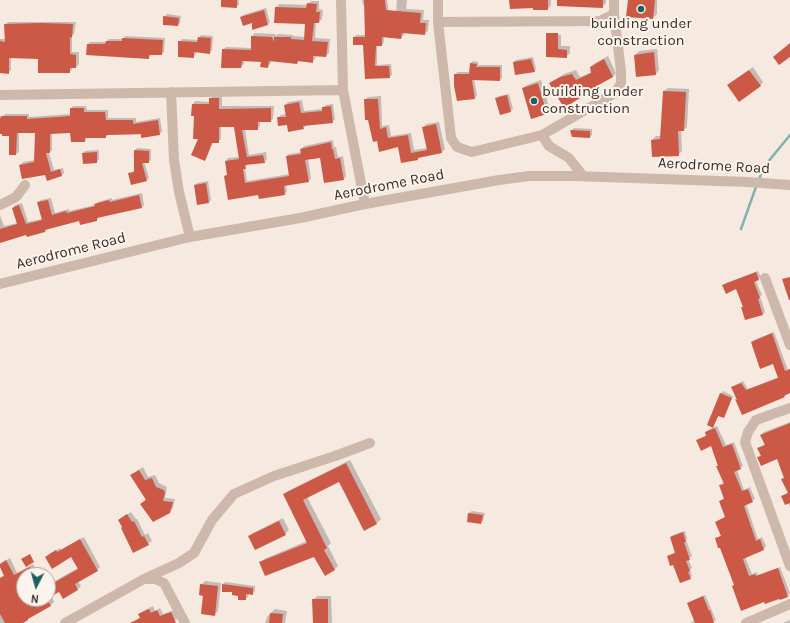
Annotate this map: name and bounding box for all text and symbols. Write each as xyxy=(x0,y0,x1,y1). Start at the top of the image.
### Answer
marker: building under constraction xyxy=(636,4,646,14)
place label: building under constraction xyxy=(590,15,692,50)
place label: building under construction xyxy=(542,83,643,118)
marker: building under construction xyxy=(529,96,539,106)
street label: Aerodrome Road xyxy=(657,154,771,178)
street label: Aerodrome Road xyxy=(332,165,446,205)
street label: Aerodrome Road xyxy=(14,229,128,273)
north arrow xyxy=(16,567,56,607)
text: N xyxy=(30,592,39,605)

